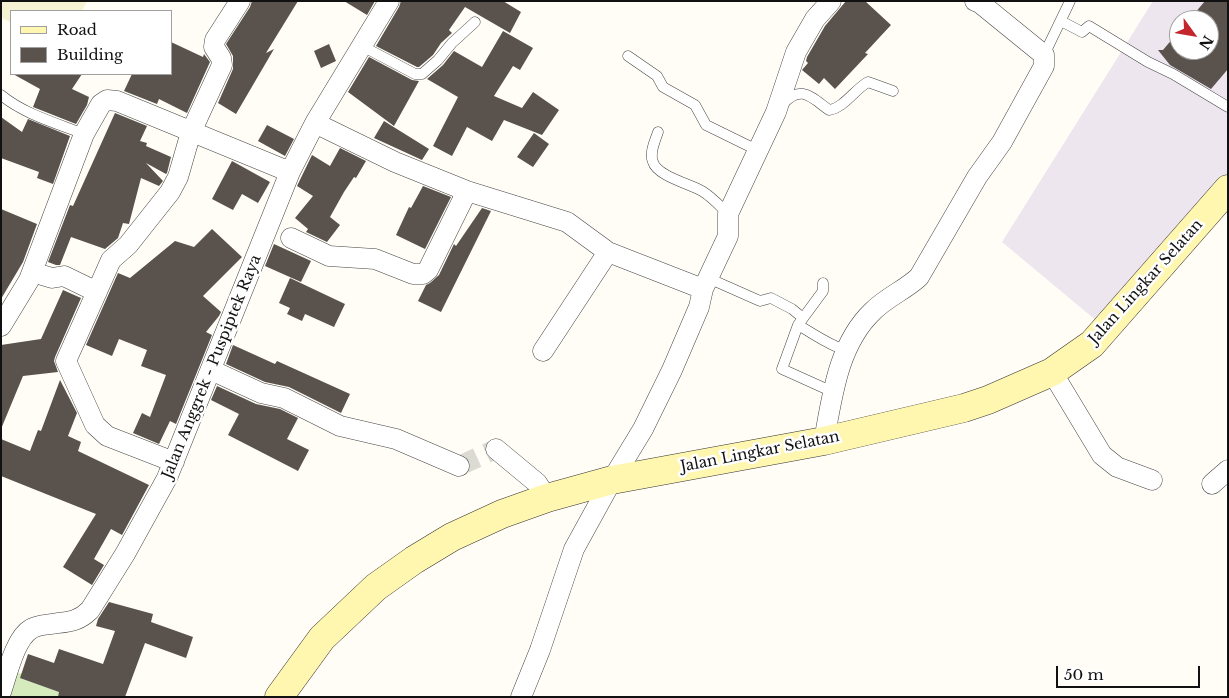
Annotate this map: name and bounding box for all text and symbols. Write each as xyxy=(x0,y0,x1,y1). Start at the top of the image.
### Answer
legend xyxy=(10,10,172,75)
north arrow xyxy=(1169,10,1219,60)
text: Road xyxy=(57,20,97,39)
text: N xyxy=(1195,32,1217,53)
text: Building xyxy=(57,45,123,64)
street label: Jalan Lingkar Selatan xyxy=(1085,216,1207,348)
street label: Jalan Anggrek - Puspiptek Raya xyxy=(159,252,265,482)
street label: Jalan Lingkar Selatan xyxy=(679,428,841,476)
scale bar xyxy=(1059,656,1203,688)
text: 50 m xyxy=(1064,665,1104,684)

